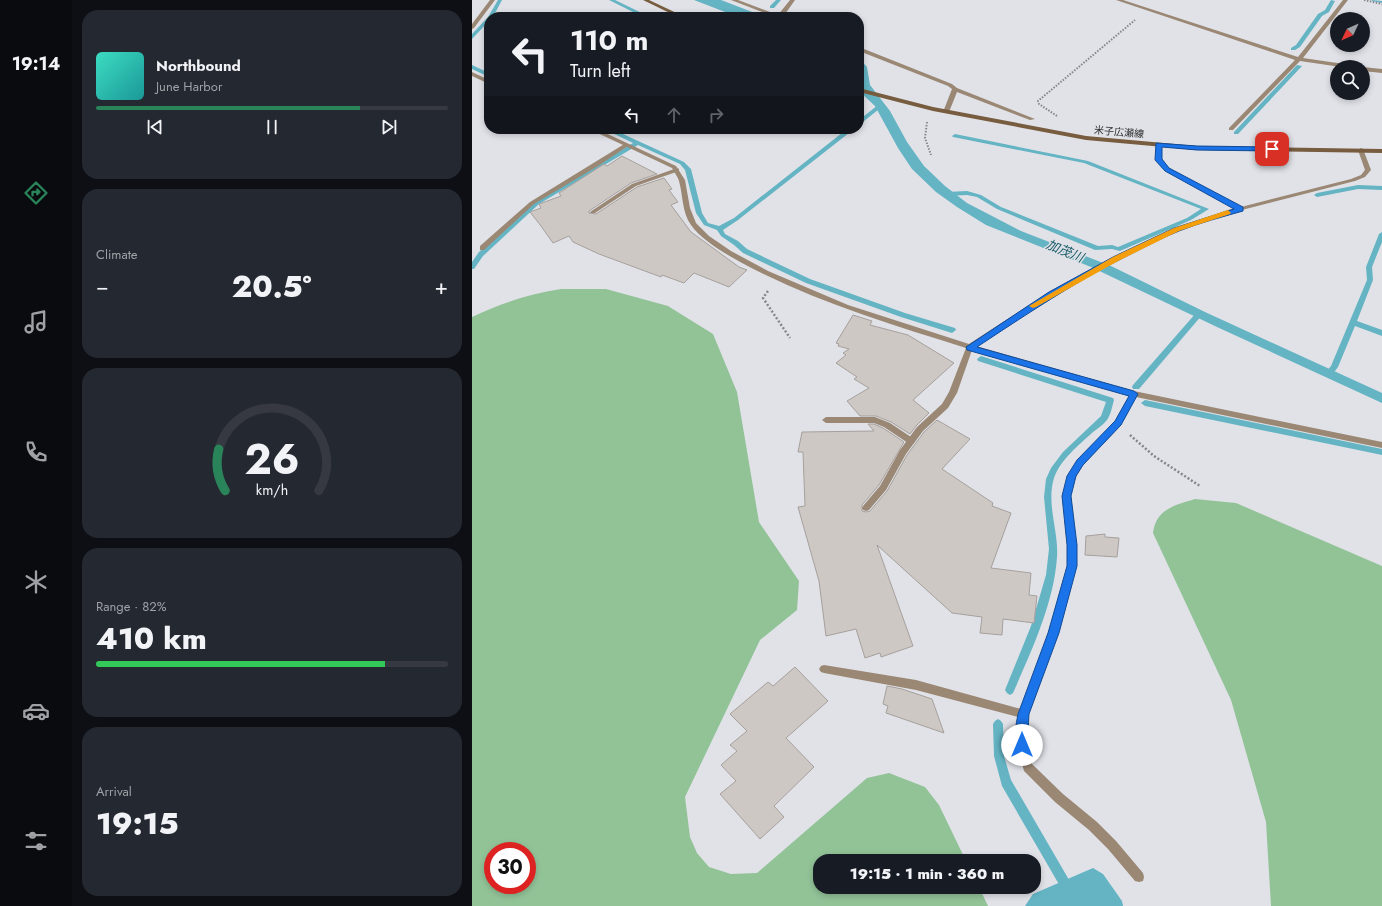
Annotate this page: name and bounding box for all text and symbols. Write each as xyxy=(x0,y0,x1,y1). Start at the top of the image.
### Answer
north arrow xyxy=(1330,12,1370,52)
map controls xyxy=(1330,12,1370,100)
text: 110 m xyxy=(570,20,648,61)
icon: left xyxy=(504,28,556,80)
text: 19:14 xyxy=(12,51,60,77)
text: Northbound xyxy=(156,55,241,77)
text: Turn left xyxy=(570,58,630,84)
button: search xyxy=(1330,60,1370,100)
text: June Harbor xyxy=(156,77,222,96)
icon: left xyxy=(621,104,643,126)
icon: ahead xyxy=(663,104,685,126)
icon: right xyxy=(705,104,727,126)
icon: previous xyxy=(144,116,166,138)
icon: pause xyxy=(261,116,283,138)
icon: next xyxy=(378,116,400,138)
street label: 米子広瀬線 xyxy=(1093,122,1145,142)
pin xyxy=(1255,132,1289,166)
icon: arrive xyxy=(1261,138,1283,160)
icon: directions xyxy=(22,179,50,207)
water label: 加茂川 xyxy=(1043,235,1088,268)
text: Climate xyxy=(96,245,137,264)
text: 20.5° xyxy=(232,265,312,308)
text: − xyxy=(96,270,109,302)
text: + xyxy=(434,270,448,302)
icon: music xyxy=(22,308,50,336)
text: 26 xyxy=(244,429,300,490)
icon: phone xyxy=(22,438,50,466)
text: km/h xyxy=(256,480,288,500)
icon: climate xyxy=(22,568,50,596)
text: Range · 82% xyxy=(96,597,166,616)
text: 410 km xyxy=(96,617,207,660)
icon: car xyxy=(22,697,50,725)
position arrow xyxy=(1001,724,1043,766)
text: Arrival xyxy=(96,782,132,801)
text: 19:15 xyxy=(96,802,178,845)
icon: filters xyxy=(22,827,50,855)
speed limit sign: 30 xyxy=(484,842,536,894)
text: 19:15 · 1 min · 360 m xyxy=(850,863,1004,885)

